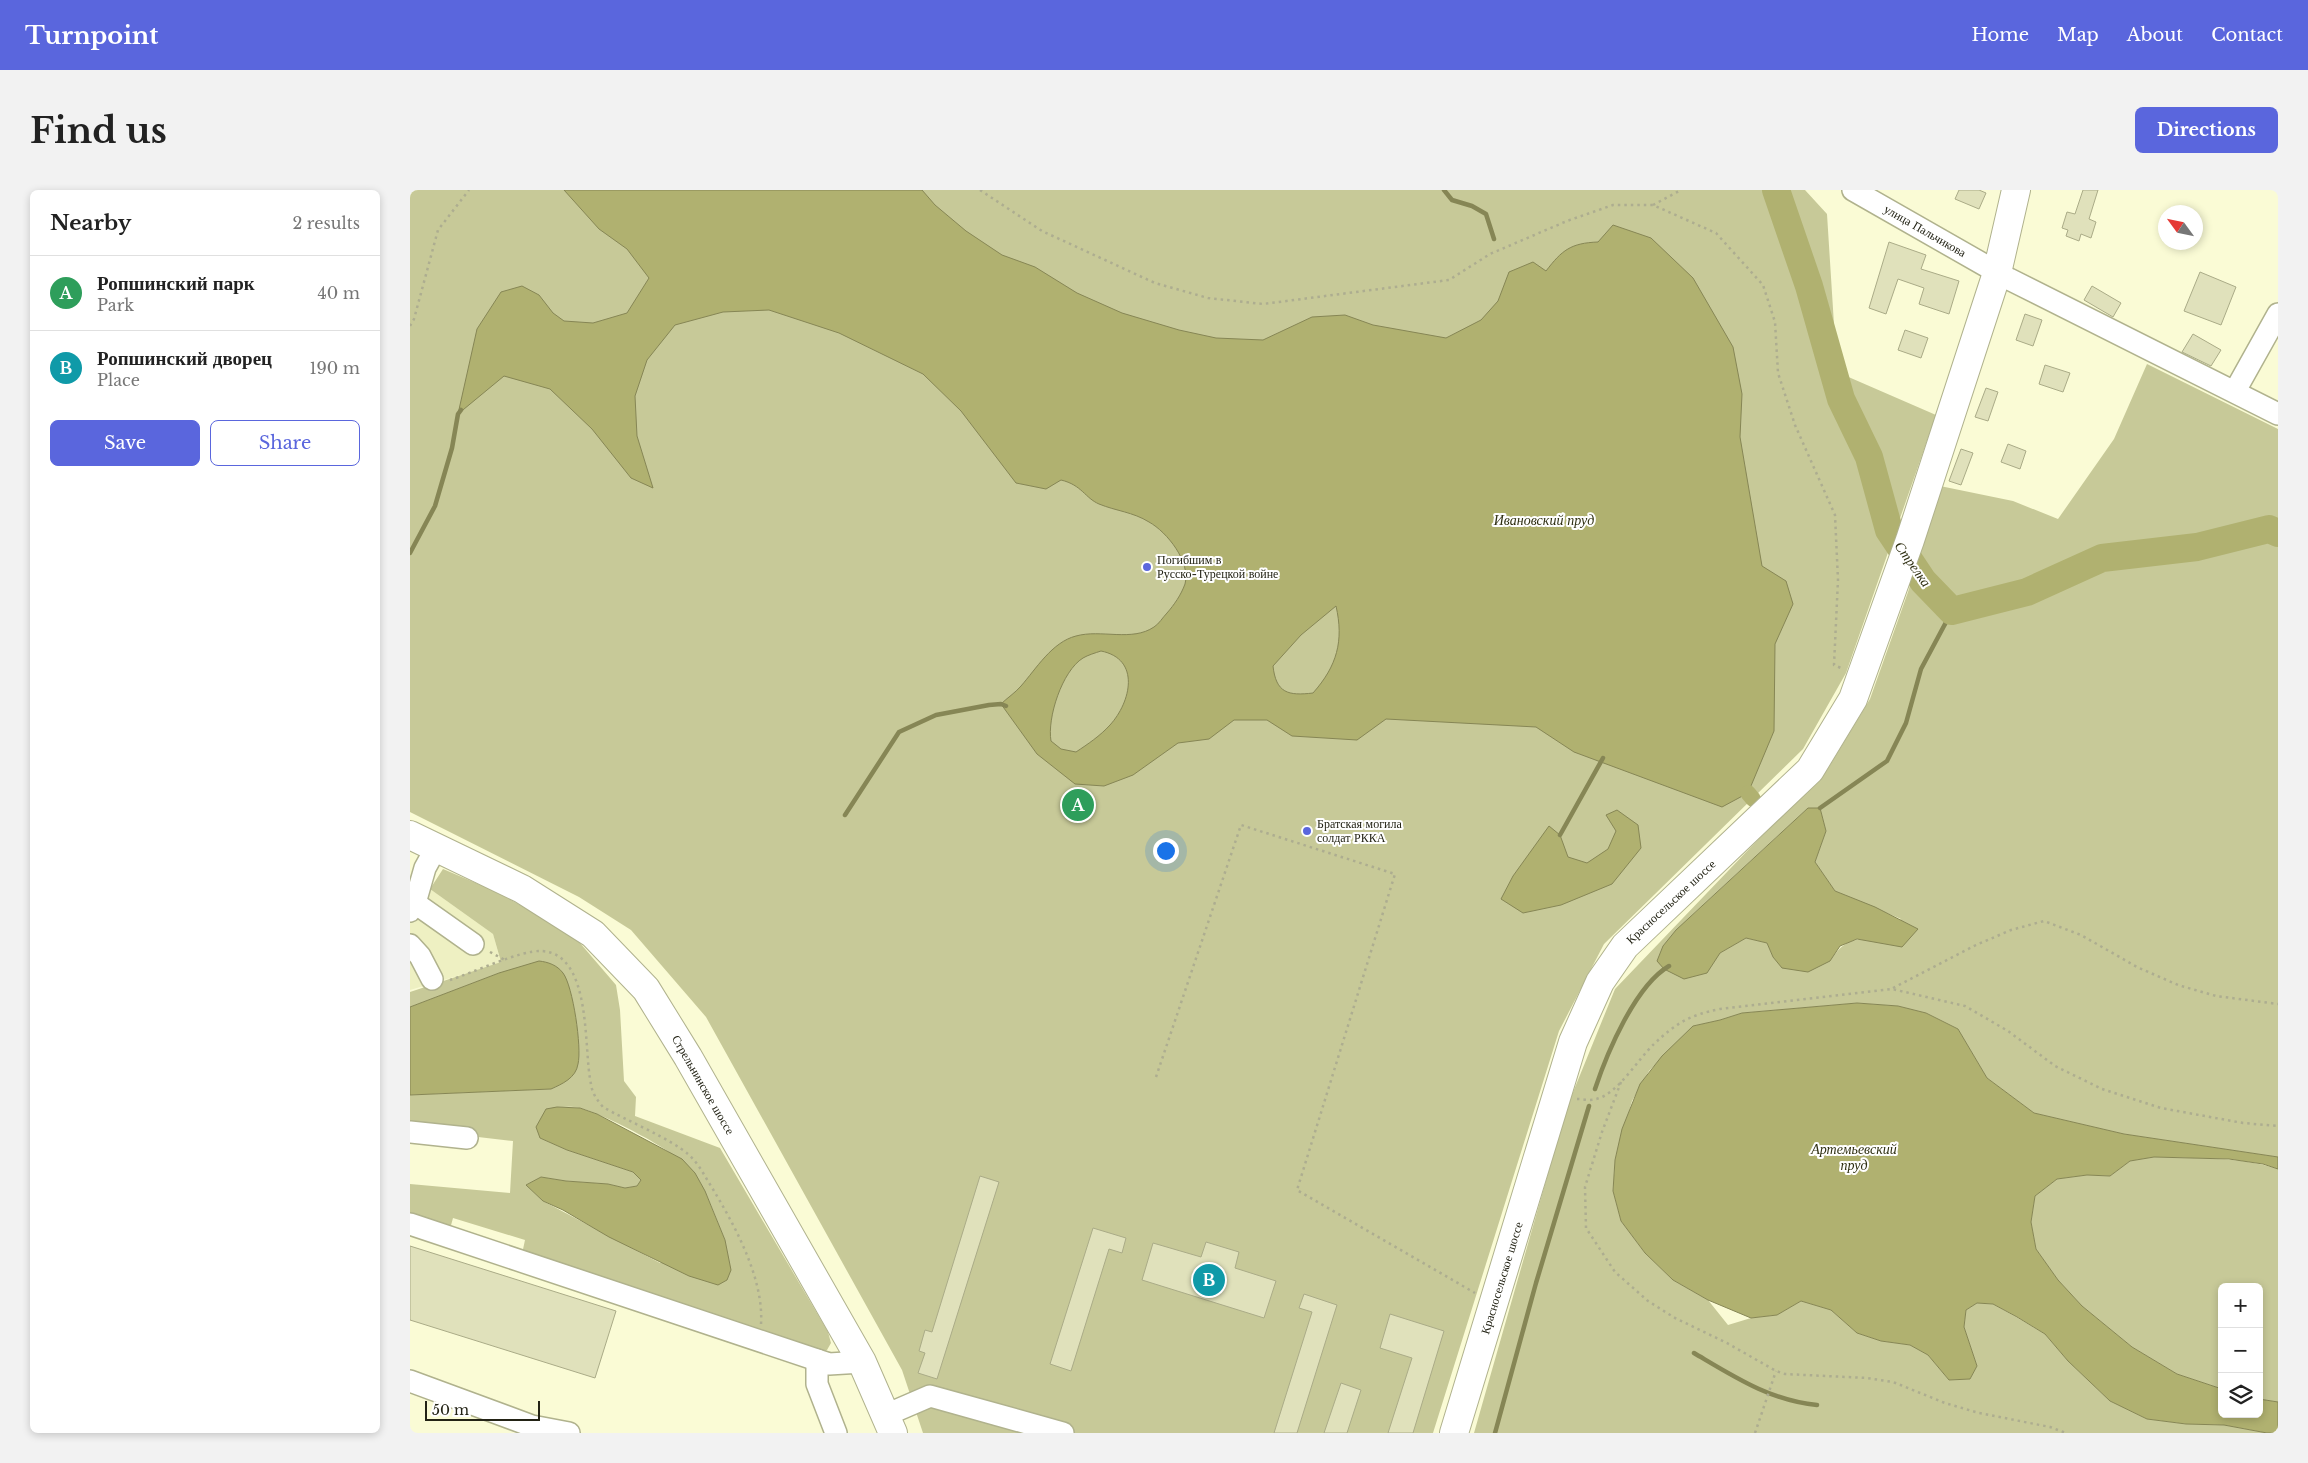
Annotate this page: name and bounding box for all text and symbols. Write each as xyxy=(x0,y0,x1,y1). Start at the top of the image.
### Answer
text: Turnpoint xyxy=(25,21,158,50)
text: Home xyxy=(1971,24,2029,46)
text: Map xyxy=(2057,24,2099,46)
text: About xyxy=(2127,24,2183,46)
text: Contact xyxy=(2211,24,2283,46)
button: Directions xyxy=(2135,107,2278,153)
text: Find us xyxy=(30,109,167,152)
street label: улица Пальчикова xyxy=(1882,201,1970,260)
north arrow xyxy=(2158,205,2203,250)
text: Nearby xyxy=(50,210,131,236)
text: 2 results xyxy=(292,213,360,233)
text: Ропшинский парк xyxy=(97,272,255,295)
text: A xyxy=(60,283,72,303)
text: 40 m xyxy=(317,283,360,303)
text: Park xyxy=(97,295,134,315)
text: Ропшинский дворец xyxy=(97,347,272,370)
text: B xyxy=(60,358,72,378)
text: 190 m xyxy=(309,358,360,378)
text: Place xyxy=(97,370,140,390)
button: Save xyxy=(50,420,200,466)
button: Share xyxy=(210,420,360,466)
water label: Ивановский пруд xyxy=(1493,511,1594,529)
water label: Стрелка xyxy=(1891,538,1935,590)
place label: Погибшим в Русско-Турецкой войне xyxy=(1157,552,1278,581)
marker: Погибшим в Русско-Турецкой войне xyxy=(1141,561,1153,573)
pin: A xyxy=(1062,786,1094,824)
place label: Братская могила солдат РККА xyxy=(1317,816,1402,845)
marker: Братская могила солдат РККА xyxy=(1301,825,1313,837)
your location xyxy=(1153,838,1179,864)
street label: Красносельское шоссе xyxy=(1623,856,1718,947)
street label: Стрельнинское шоссе xyxy=(669,1032,738,1137)
water label: Артемьевский пруд xyxy=(1810,1140,1897,1174)
street label: Красносельское шоссе xyxy=(1477,1220,1526,1336)
pin: B xyxy=(1193,1261,1225,1299)
map controls xyxy=(2218,1283,2263,1418)
button: + xyxy=(2218,1283,2263,1328)
button: − xyxy=(2218,1328,2263,1373)
button: layers xyxy=(2218,1373,2263,1418)
scale bar xyxy=(425,1398,540,1421)
text: 50 m xyxy=(432,1401,469,1419)

